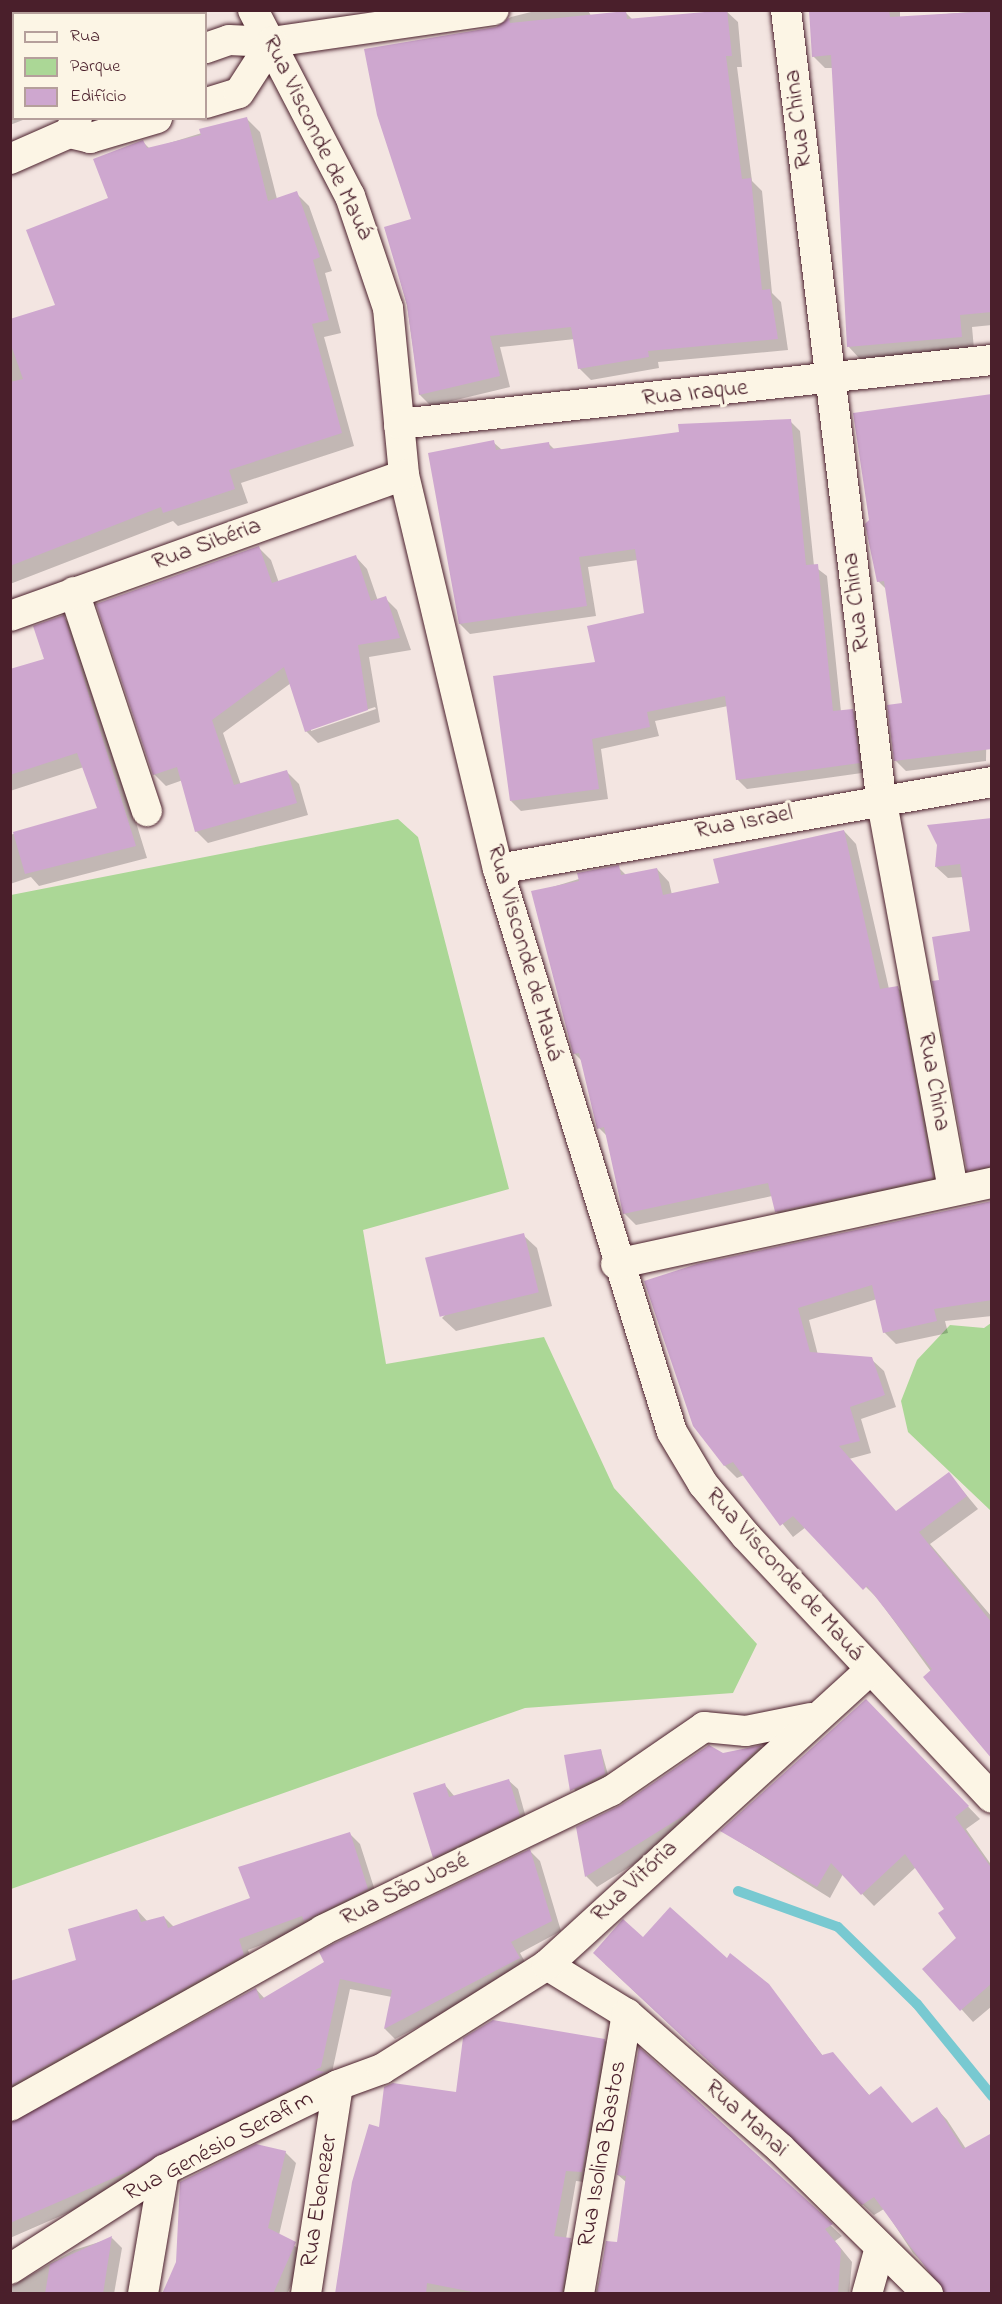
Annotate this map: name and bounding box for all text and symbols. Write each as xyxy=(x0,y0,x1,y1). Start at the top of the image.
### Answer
legend xyxy=(12,12,207,120)
text: Rua xyxy=(70,24,100,50)
street label: Rua Visconde de Mauá xyxy=(255,31,379,245)
text: Parque xyxy=(70,54,120,80)
street label: Rua China xyxy=(779,68,819,170)
text: Edifício xyxy=(70,84,126,110)
street label: Rua Iraque xyxy=(641,374,749,414)
street label: Rua Sibéria xyxy=(149,512,265,578)
street label: Rua China xyxy=(837,551,877,653)
street label: Rua Israel xyxy=(693,799,795,847)
street label: Rua Visconde de Mauá xyxy=(479,842,569,1064)
street label: Rua China xyxy=(910,1030,956,1134)
street label: Rua Visconde de Mauá xyxy=(698,1482,870,1668)
street label: Rua Vitória xyxy=(586,1835,684,1929)
street label: Rua São José xyxy=(336,1847,474,1933)
street label: Rua Isolina Bastos xyxy=(572,2059,634,2249)
street label: Rua Manai xyxy=(698,2074,794,2164)
street label: Rua Genésio Serafim xyxy=(120,2085,318,2209)
street label: Rua Ebenezer xyxy=(295,2132,345,2270)

